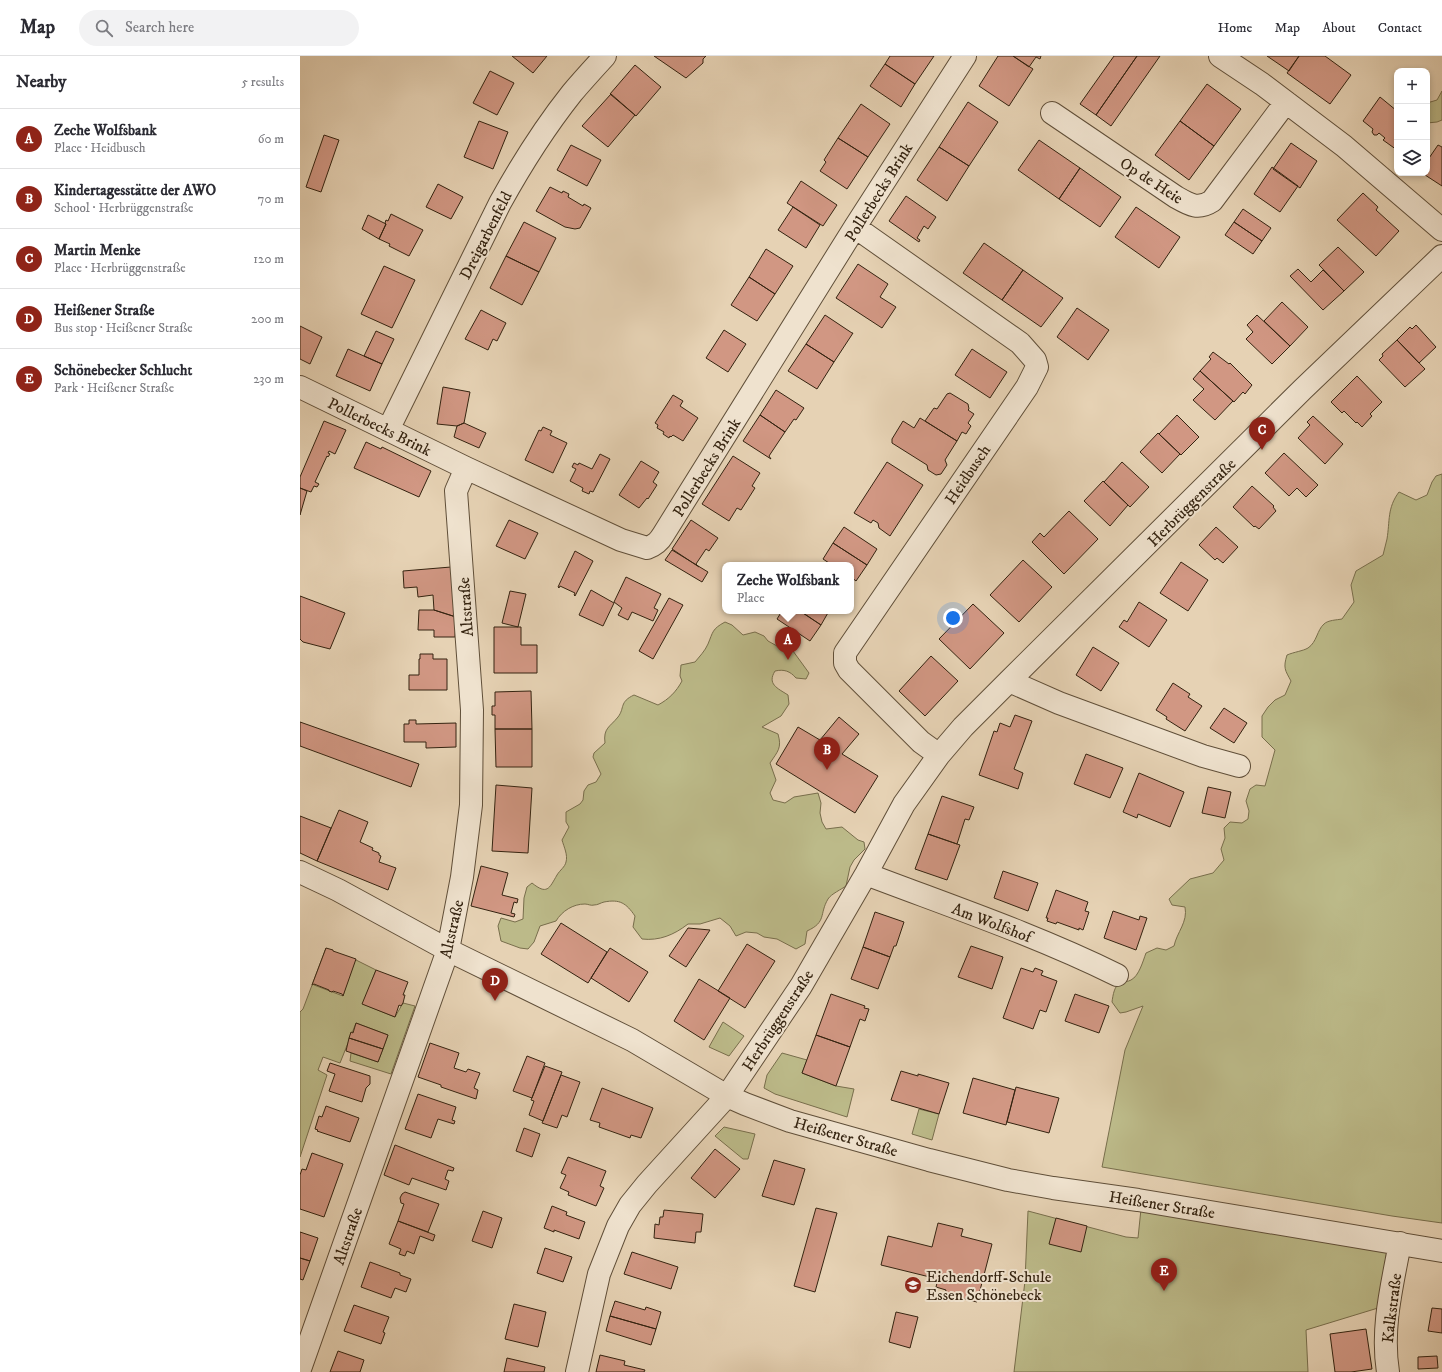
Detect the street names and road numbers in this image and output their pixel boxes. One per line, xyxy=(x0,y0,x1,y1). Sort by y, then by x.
street label: Pollerbecks Brink xyxy=(840,139,917,246)
street label: Op de Heie xyxy=(1116,153,1187,209)
street label: Dreigarbenfeld xyxy=(455,188,517,283)
street label: Pollerbecks Brink xyxy=(324,393,435,461)
street label: Pollerbecks Brink xyxy=(668,414,745,521)
street label: Heidbusch xyxy=(941,440,995,508)
street label: Herbrüggenstraße xyxy=(1143,454,1240,551)
street label: Altstraße xyxy=(454,576,478,637)
street label: Altstraße xyxy=(436,898,469,961)
street label: Am Wolfshof xyxy=(949,899,1037,948)
street label: Herbrüggenstraße xyxy=(738,966,818,1075)
street label: Heißener Straße xyxy=(791,1113,900,1161)
street label: Heißener Straße xyxy=(1107,1187,1217,1223)
street label: Altstraße xyxy=(329,1205,367,1268)
street label: Kalkstraße xyxy=(1378,1272,1406,1344)

